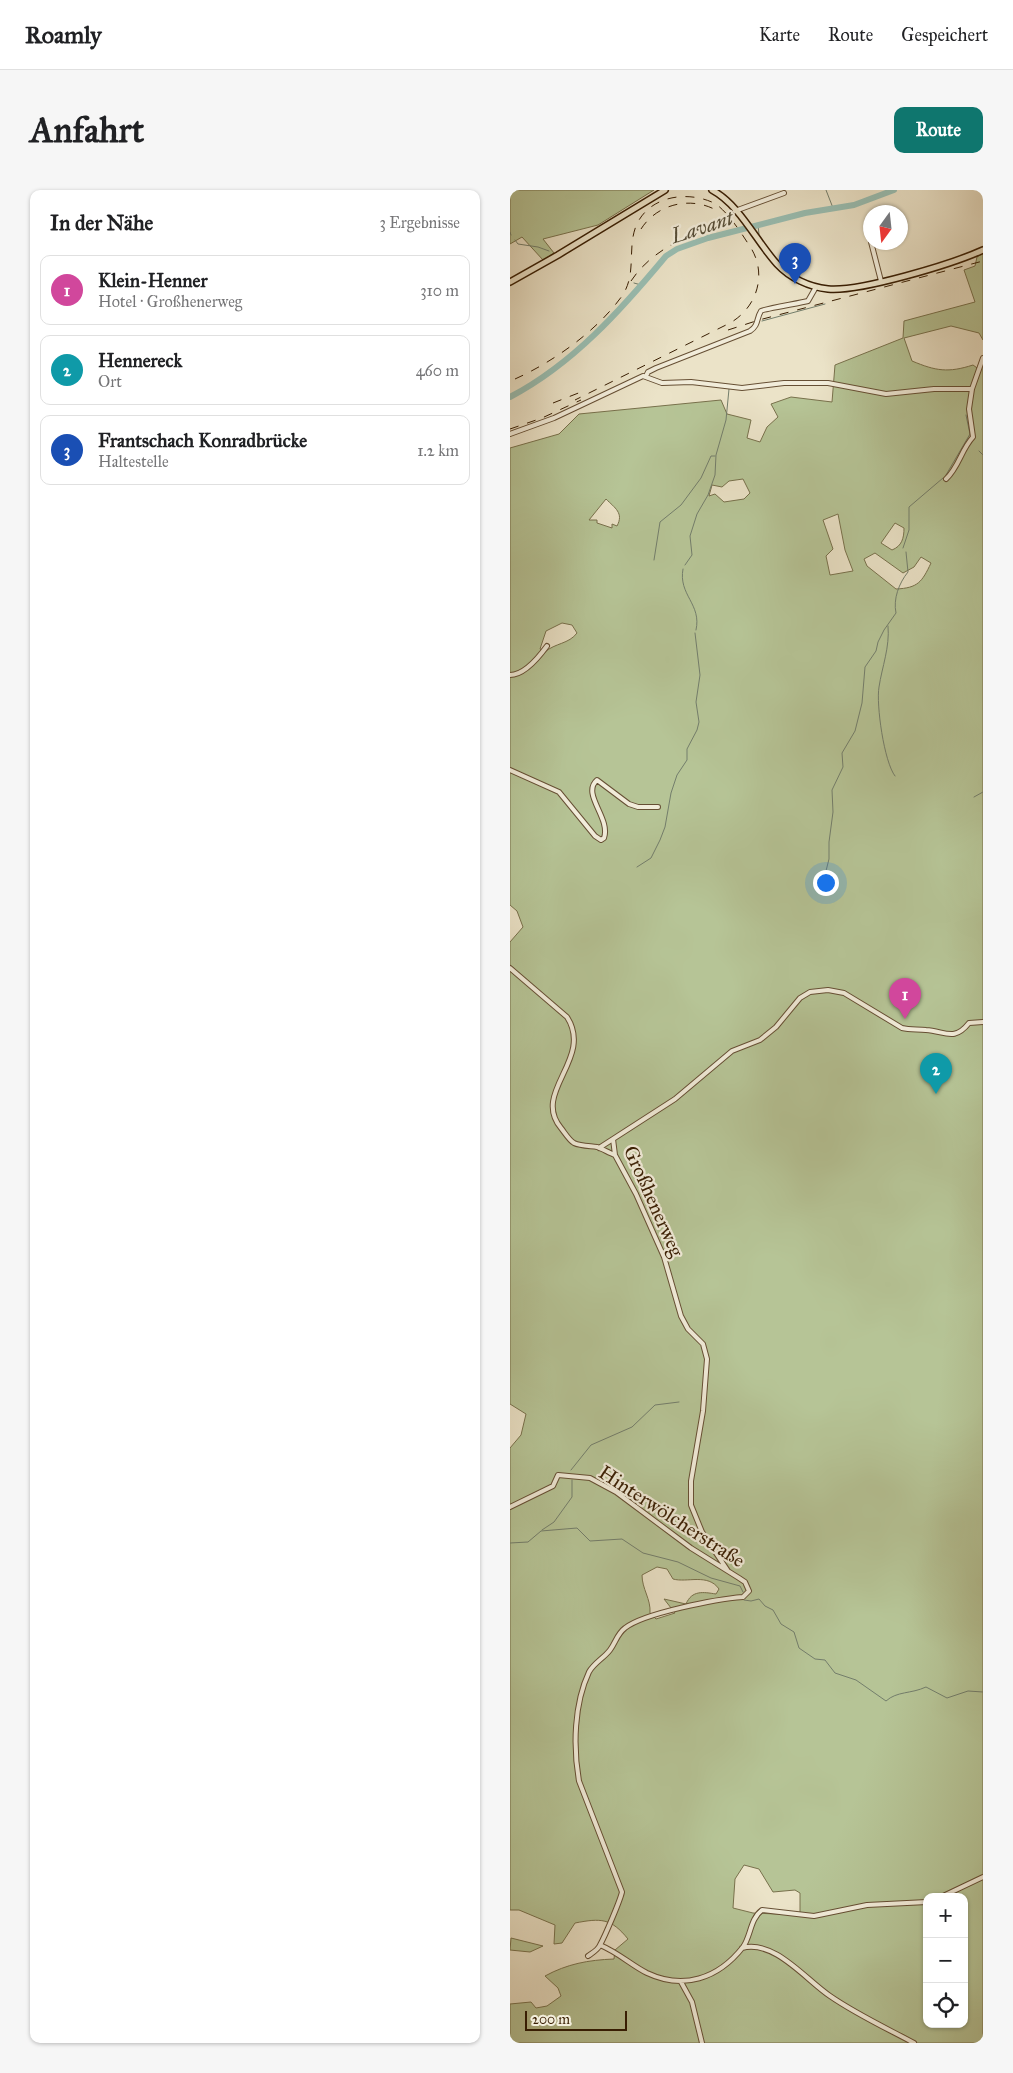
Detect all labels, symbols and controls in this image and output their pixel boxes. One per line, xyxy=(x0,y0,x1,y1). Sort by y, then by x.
text: Roamly xyxy=(25,20,102,50)
text: Karte xyxy=(759,24,800,46)
text: Route xyxy=(828,24,873,46)
text: Gespeichert xyxy=(901,24,988,46)
button: Route xyxy=(894,107,983,153)
text: Anfahrt xyxy=(30,109,144,152)
water label: Lavant xyxy=(667,204,738,250)
north arrow xyxy=(863,205,908,250)
text: In der Nähe xyxy=(50,210,153,236)
text: 3 Ergebnisse xyxy=(379,213,460,232)
pin: 3 xyxy=(779,243,811,284)
text: Klein-Henner xyxy=(98,269,208,292)
text: 1 xyxy=(64,281,70,300)
text: 310 m xyxy=(420,281,459,300)
text: Hotel · Großhenerweg xyxy=(98,292,242,311)
text: Hennereck xyxy=(98,349,182,372)
text: 2 xyxy=(63,361,71,380)
text: 460 m xyxy=(416,361,459,380)
text: Ort xyxy=(98,372,122,391)
text: Frantschach Konradbrücke xyxy=(98,429,307,452)
text: 3 xyxy=(64,441,70,460)
text: 1.2 km xyxy=(417,441,459,460)
text: Haltestelle xyxy=(98,452,169,471)
your location xyxy=(813,870,839,896)
pin: 1 xyxy=(889,978,921,1019)
pin: 2 xyxy=(920,1053,952,1094)
street label: Großhenerweg xyxy=(618,1142,689,1261)
street label: Hinterwölcherstraße xyxy=(594,1460,750,1572)
map controls xyxy=(923,1893,968,2028)
button: + xyxy=(923,1893,968,1938)
button: − xyxy=(923,1938,968,1983)
button: locate xyxy=(923,1983,968,2028)
scale bar xyxy=(525,2008,628,2031)
text: 200 m xyxy=(532,2011,570,2028)

